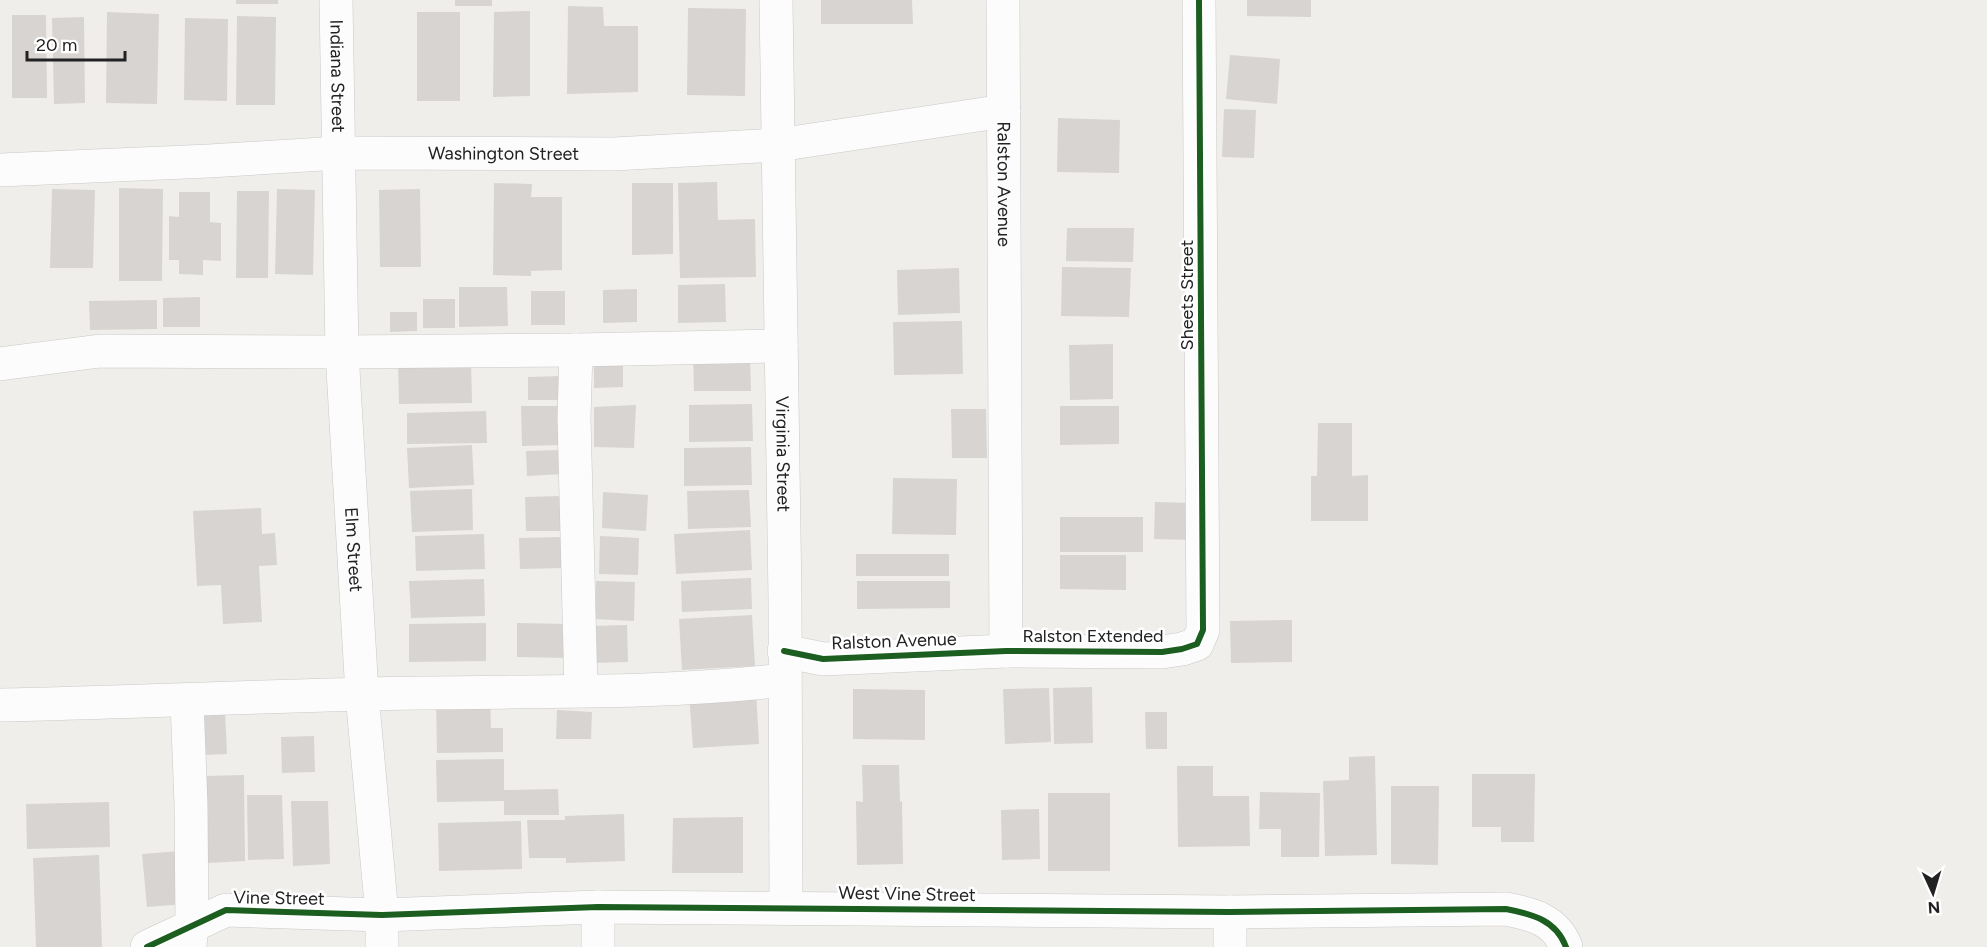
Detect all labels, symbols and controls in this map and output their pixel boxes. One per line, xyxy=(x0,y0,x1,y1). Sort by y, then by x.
street label: Indiana Street xyxy=(325,19,349,133)
scale bar xyxy=(27,24,124,62)
text: 20 m xyxy=(36,34,77,56)
street label: Ralston Avenue xyxy=(993,121,1015,247)
street label: Washington Street xyxy=(428,142,579,165)
street label: Sheets Street xyxy=(1176,239,1198,350)
street label: Virginia Street xyxy=(771,396,795,512)
street label: Elm Street xyxy=(340,507,367,593)
street label: Ralston Extended xyxy=(1022,625,1164,647)
street label: Ralston Avenue xyxy=(831,628,957,654)
north arrow xyxy=(1903,863,1963,923)
street label: West Vine Street xyxy=(838,882,976,906)
street label: Vine Street xyxy=(233,886,325,910)
text: N xyxy=(1927,898,1941,917)

